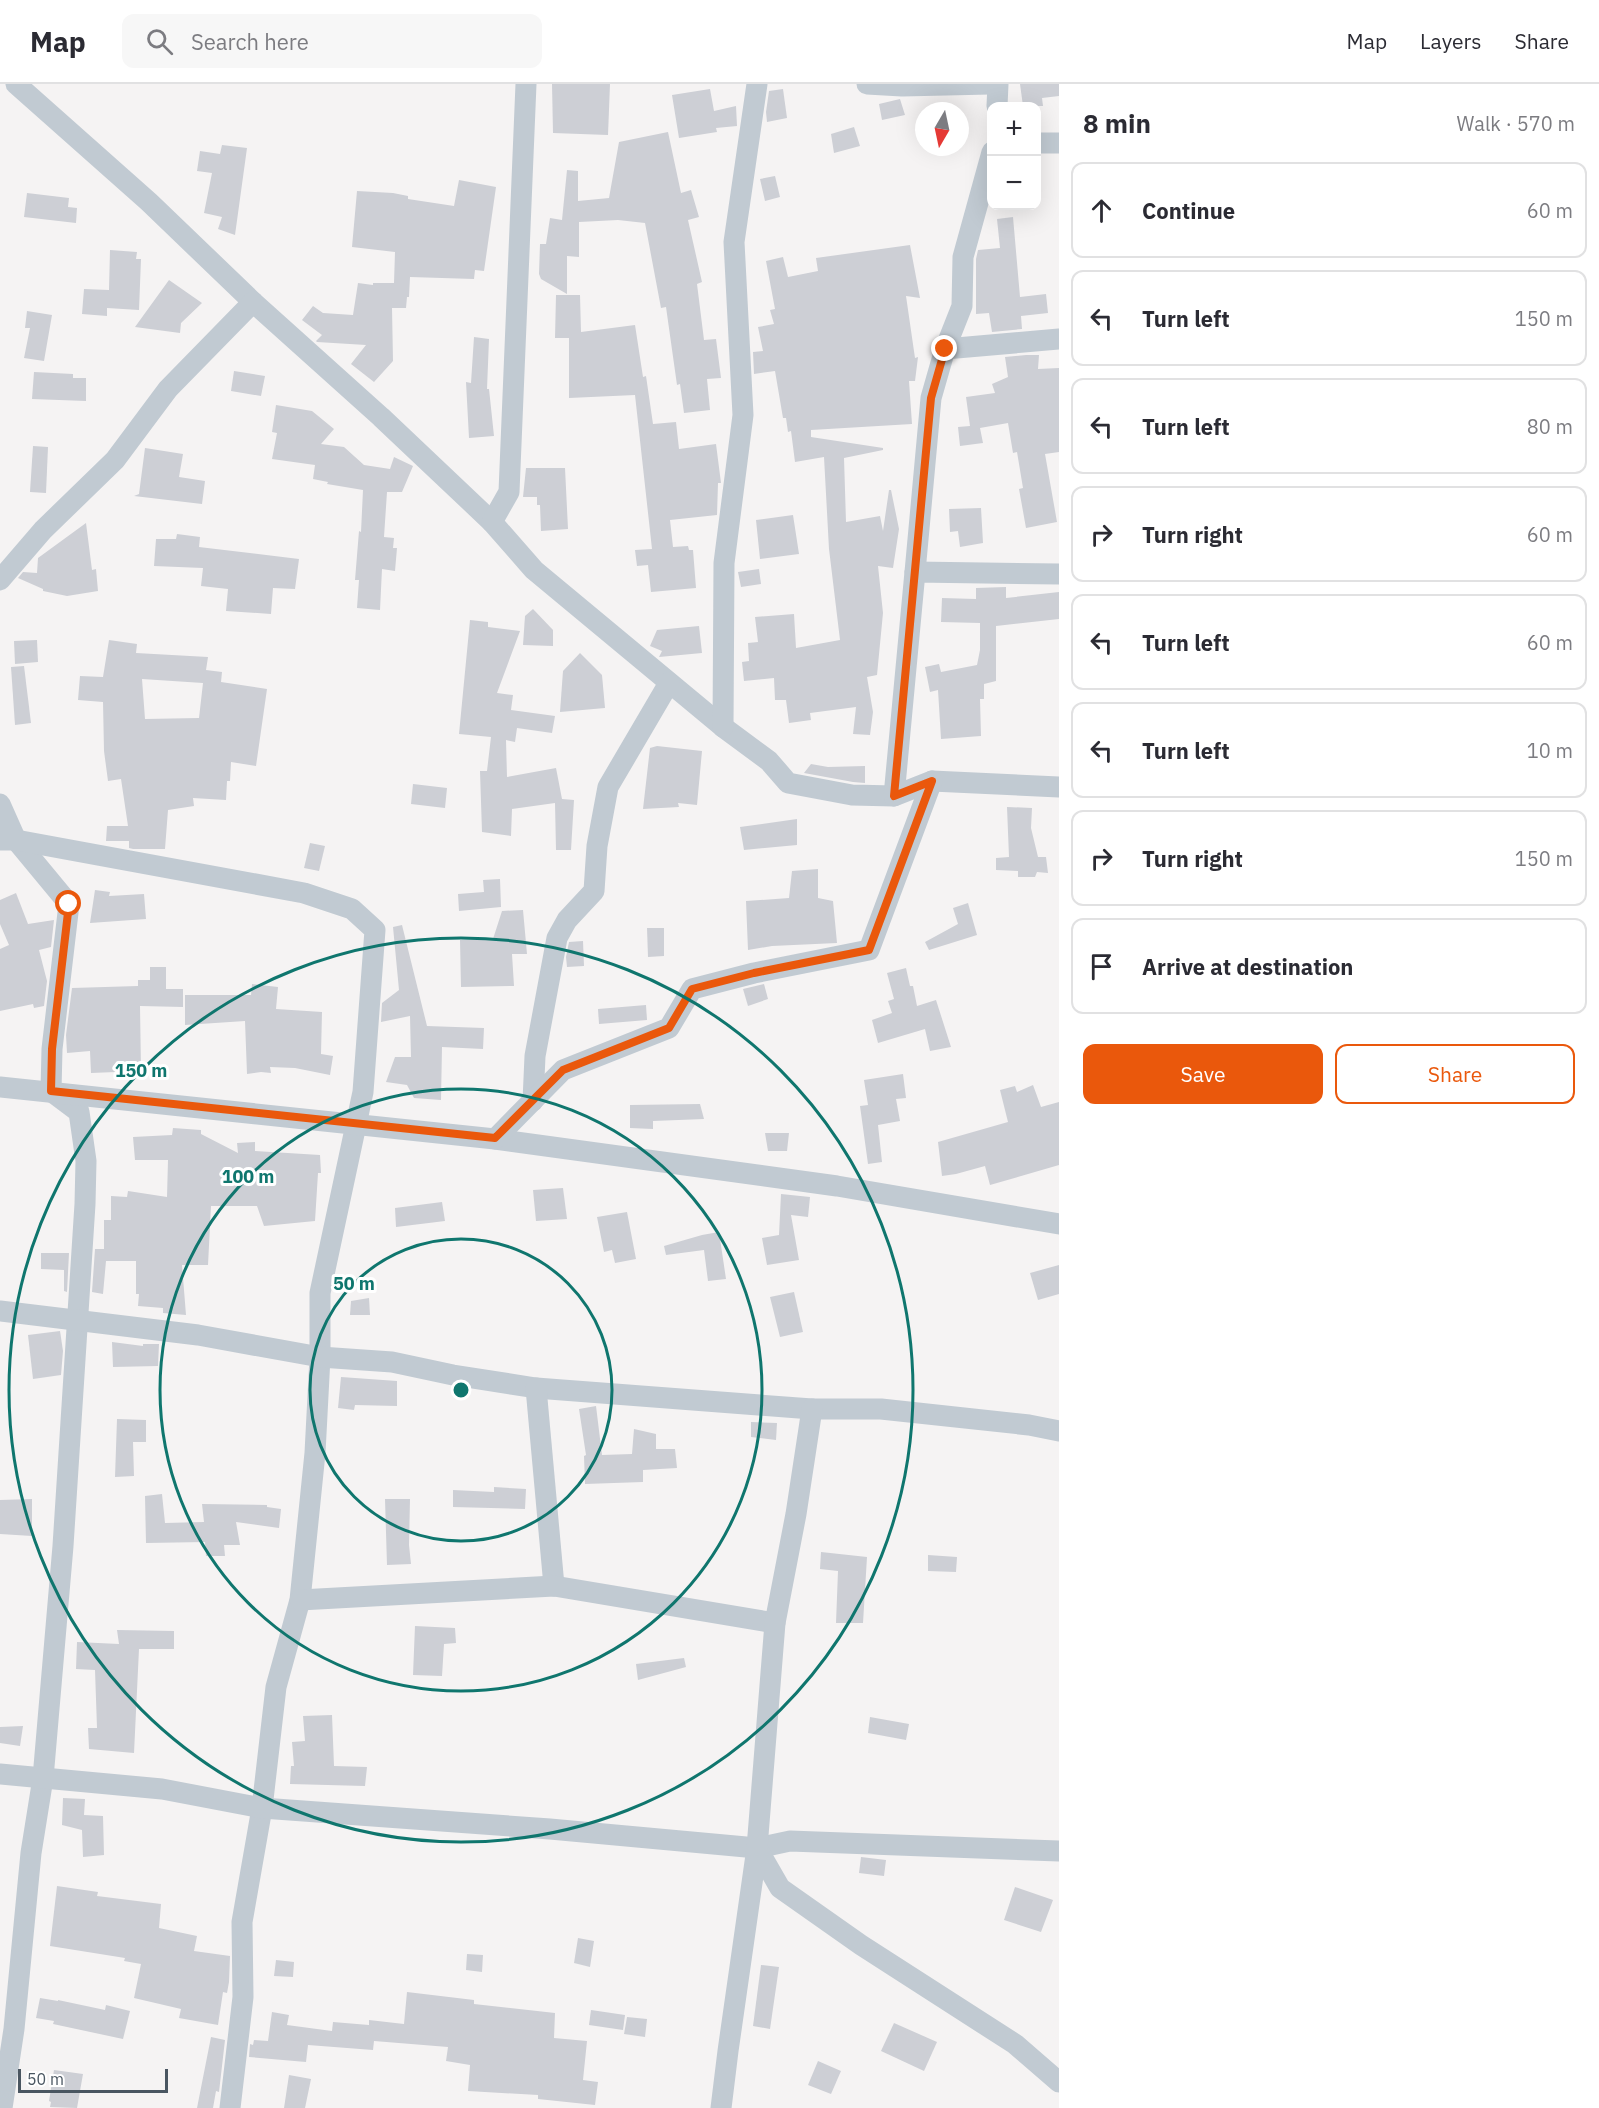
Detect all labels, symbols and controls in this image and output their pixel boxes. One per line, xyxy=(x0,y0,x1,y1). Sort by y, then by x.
search box xyxy=(122,14,542,68)
text: Map xyxy=(30,23,86,60)
icon: search xyxy=(143,25,176,58)
text: Search here xyxy=(191,27,309,56)
text: Map xyxy=(1347,27,1387,55)
text: Layers xyxy=(1420,27,1482,55)
text: Share xyxy=(1515,27,1569,55)
north arrow xyxy=(915,102,969,156)
map controls xyxy=(987,102,1041,210)
button: + xyxy=(987,102,1041,156)
text: 8 min xyxy=(1083,106,1151,140)
text: Walk · 570 m xyxy=(1457,110,1575,137)
button: − xyxy=(987,156,1041,210)
icon: ahead xyxy=(1085,194,1118,227)
text: Continue xyxy=(1142,196,1235,225)
text: 60 m xyxy=(1527,197,1573,224)
icon: left xyxy=(1085,302,1118,335)
text: Turn left xyxy=(1142,304,1230,333)
text: 150 m xyxy=(1515,305,1573,332)
route end xyxy=(931,335,957,361)
icon: left xyxy=(1085,410,1118,443)
text: Turn left xyxy=(1142,412,1230,441)
text: 80 m xyxy=(1527,413,1573,440)
icon: right xyxy=(1085,518,1118,551)
text: Turn right xyxy=(1142,520,1243,549)
text: 60 m xyxy=(1527,521,1573,548)
icon: left xyxy=(1085,626,1118,659)
text: Turn left xyxy=(1142,628,1230,657)
text: 60 m xyxy=(1527,629,1573,656)
icon: left xyxy=(1085,734,1118,767)
text: Turn left xyxy=(1142,736,1230,765)
text: 10 m xyxy=(1527,737,1573,764)
icon: right xyxy=(1085,842,1118,875)
text: Turn right xyxy=(1142,844,1243,873)
text: 150 m xyxy=(1515,845,1573,872)
route start xyxy=(55,890,81,916)
icon: arrive xyxy=(1085,950,1118,983)
text: Arrive at destination xyxy=(1142,952,1353,981)
button: Save xyxy=(1083,1044,1323,1104)
button: Share xyxy=(1335,1044,1575,1104)
text: 150 m xyxy=(115,1059,167,1082)
text: 100 m xyxy=(222,1165,274,1188)
text: 50 m xyxy=(333,1272,375,1295)
centre of rings xyxy=(451,1380,471,1400)
scale bar xyxy=(18,2066,168,2094)
text: 50 m xyxy=(27,2069,64,2089)

